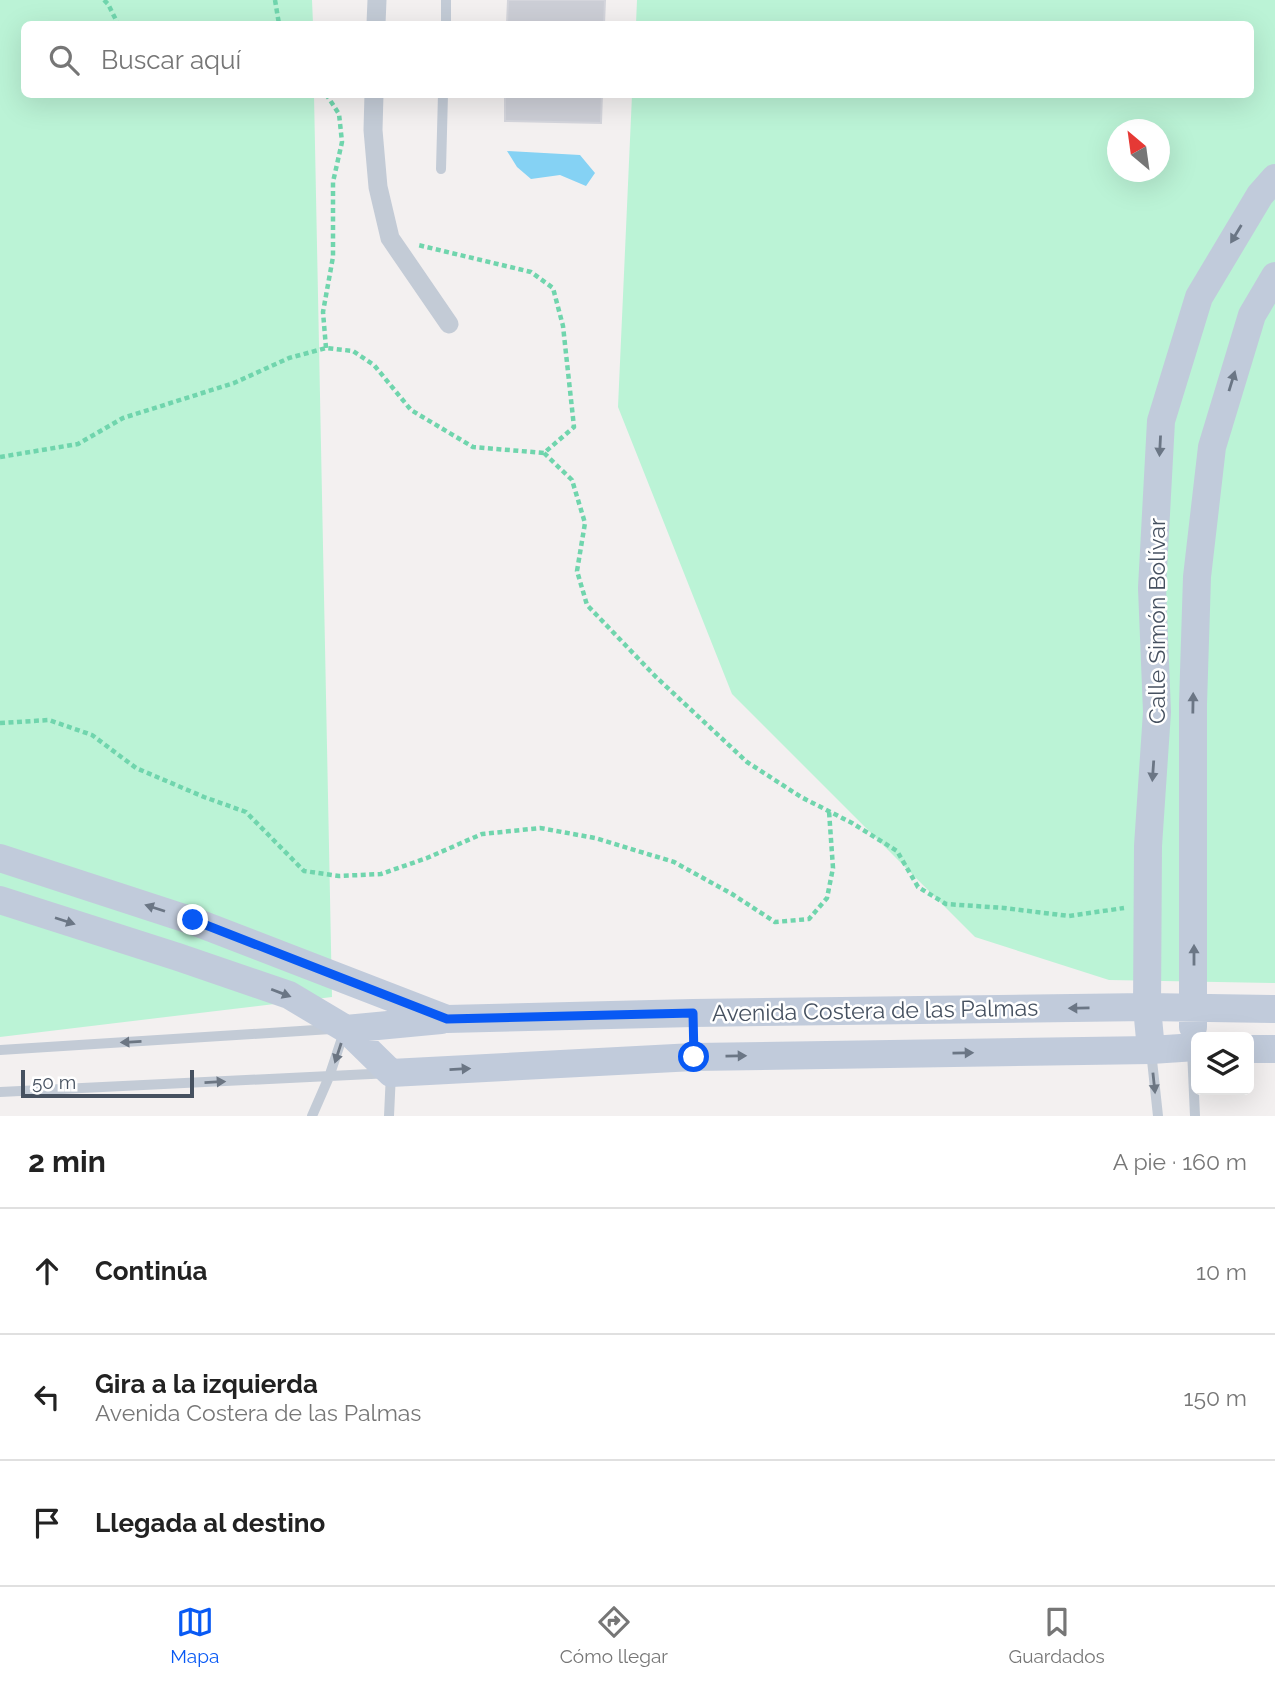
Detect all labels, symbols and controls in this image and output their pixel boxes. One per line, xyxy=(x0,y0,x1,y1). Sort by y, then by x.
search box xyxy=(21,21,1254,98)
icon: search xyxy=(45,41,83,79)
text: Buscar aquí xyxy=(101,45,241,75)
north arrow xyxy=(1107,119,1170,182)
one-way arrow xyxy=(1230,225,1243,244)
one-way arrow xyxy=(1228,370,1238,391)
one-way arrow xyxy=(1154,435,1165,457)
street label: Calle Simón Bolívar xyxy=(1143,518,1170,724)
one-way arrow xyxy=(1188,691,1199,713)
one-way arrow xyxy=(1147,760,1158,782)
one-way arrow xyxy=(144,902,165,913)
route end xyxy=(177,904,208,935)
one-way arrow xyxy=(55,916,76,927)
one-way arrow xyxy=(1188,943,1200,965)
one-way arrow xyxy=(270,988,291,999)
street label: Avenida Costera de las Palmas xyxy=(712,994,1038,1026)
one-way arrow xyxy=(1068,1002,1090,1014)
map controls xyxy=(1191,1032,1254,1095)
button: layers xyxy=(1191,1032,1254,1095)
one-way arrow xyxy=(120,1036,142,1047)
route start xyxy=(678,1041,709,1072)
one-way arrow xyxy=(332,1043,342,1064)
one-way arrow xyxy=(953,1047,975,1059)
one-way arrow xyxy=(725,1050,747,1062)
one-way arrow xyxy=(449,1064,471,1075)
scale bar xyxy=(21,1067,194,1099)
text: 50 m xyxy=(32,1071,76,1093)
one-way arrow xyxy=(1149,1072,1160,1094)
one-way arrow xyxy=(204,1077,226,1088)
text: 2 min xyxy=(28,1144,106,1179)
text: A pie · 160 m xyxy=(1113,1148,1247,1175)
icon: ahead xyxy=(28,1252,66,1290)
text: Continúa xyxy=(95,1256,207,1286)
text: 10 m xyxy=(1196,1258,1247,1285)
text: Gira a la izquierda xyxy=(95,1369,318,1399)
icon: left xyxy=(28,1378,66,1416)
text: 150 m xyxy=(1184,1384,1247,1411)
text: Avenida Costera de las Palmas xyxy=(95,1399,421,1426)
icon: arrive xyxy=(28,1504,66,1542)
text: Llegada al destino xyxy=(95,1508,325,1538)
tab: Mapa xyxy=(170,1603,219,1667)
tab: Cómo llegar xyxy=(560,1603,668,1667)
tab: Guardados xyxy=(1009,1603,1105,1667)

